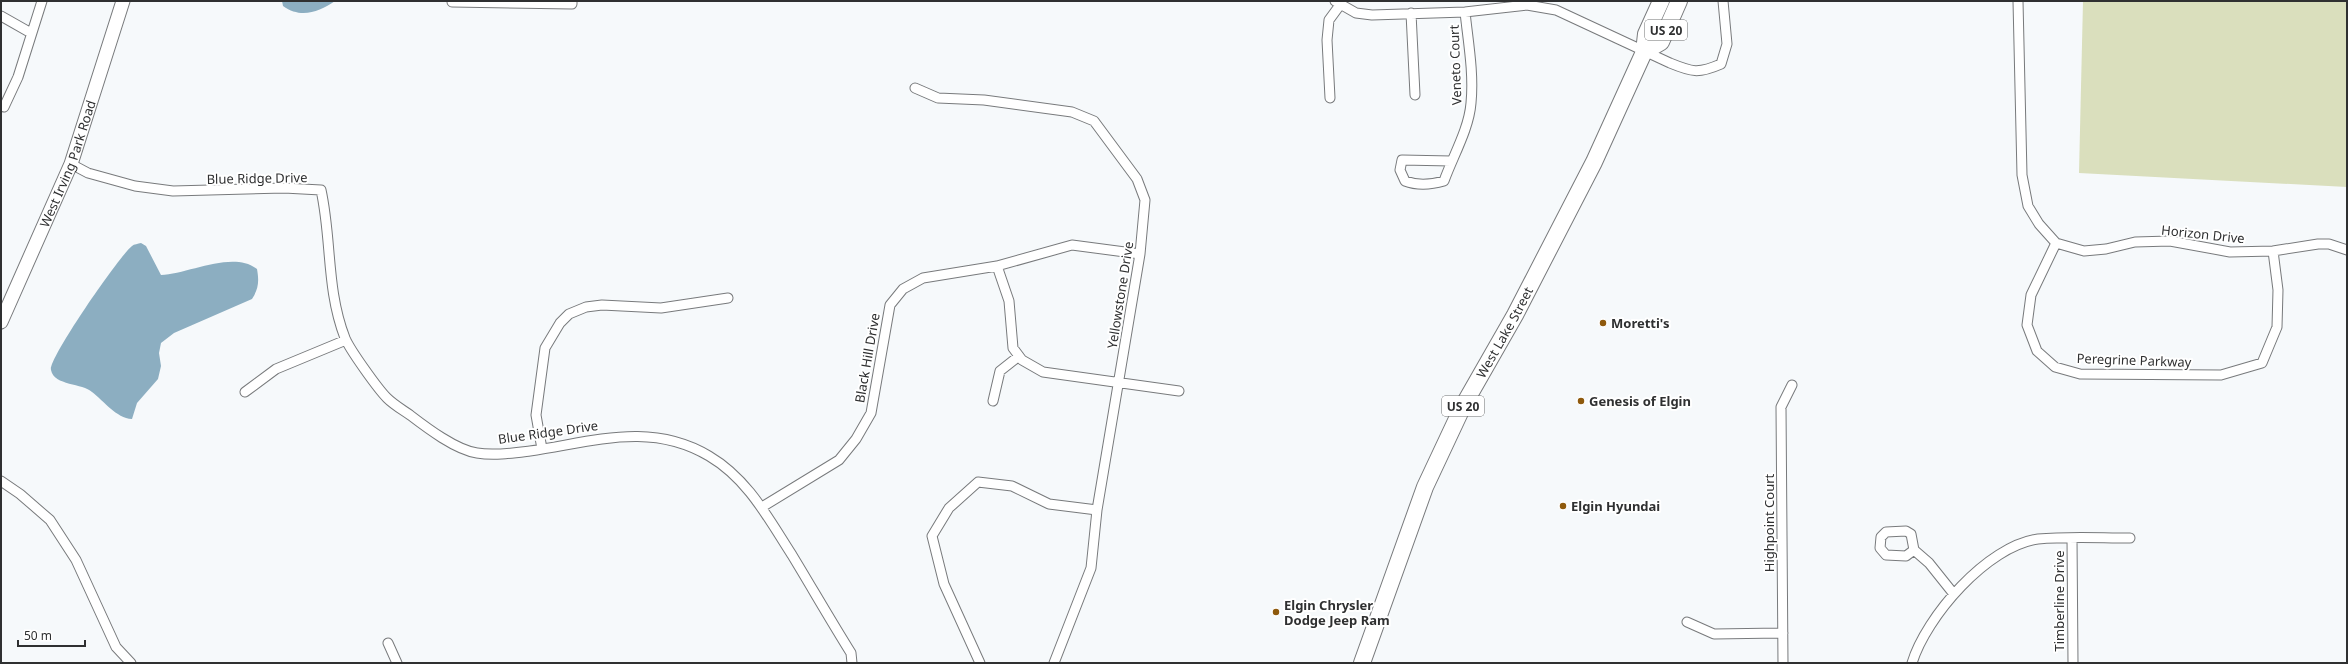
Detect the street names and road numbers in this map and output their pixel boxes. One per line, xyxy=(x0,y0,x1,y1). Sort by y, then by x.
road number: US 20 xyxy=(1645,20,1687,40)
street label: Veneto Court xyxy=(1445,24,1465,105)
street label: West Irving Park Road xyxy=(35,98,100,230)
street label: Blue Ridge Drive xyxy=(206,168,308,188)
street label: Horizon Drive xyxy=(2160,221,2246,247)
street label: Yellowstone Drive xyxy=(1103,240,1137,350)
street label: West Lake Street xyxy=(1472,283,1537,381)
street label: Black Hill Drive xyxy=(850,312,884,404)
street label: Peregrine Parkway xyxy=(2076,349,2192,371)
road number: US 20 xyxy=(1442,396,1484,416)
street label: Blue Ridge Drive xyxy=(497,416,599,448)
street label: Highpoint Court xyxy=(1760,473,1778,572)
street label: Timberline Drive xyxy=(2050,550,2068,652)

